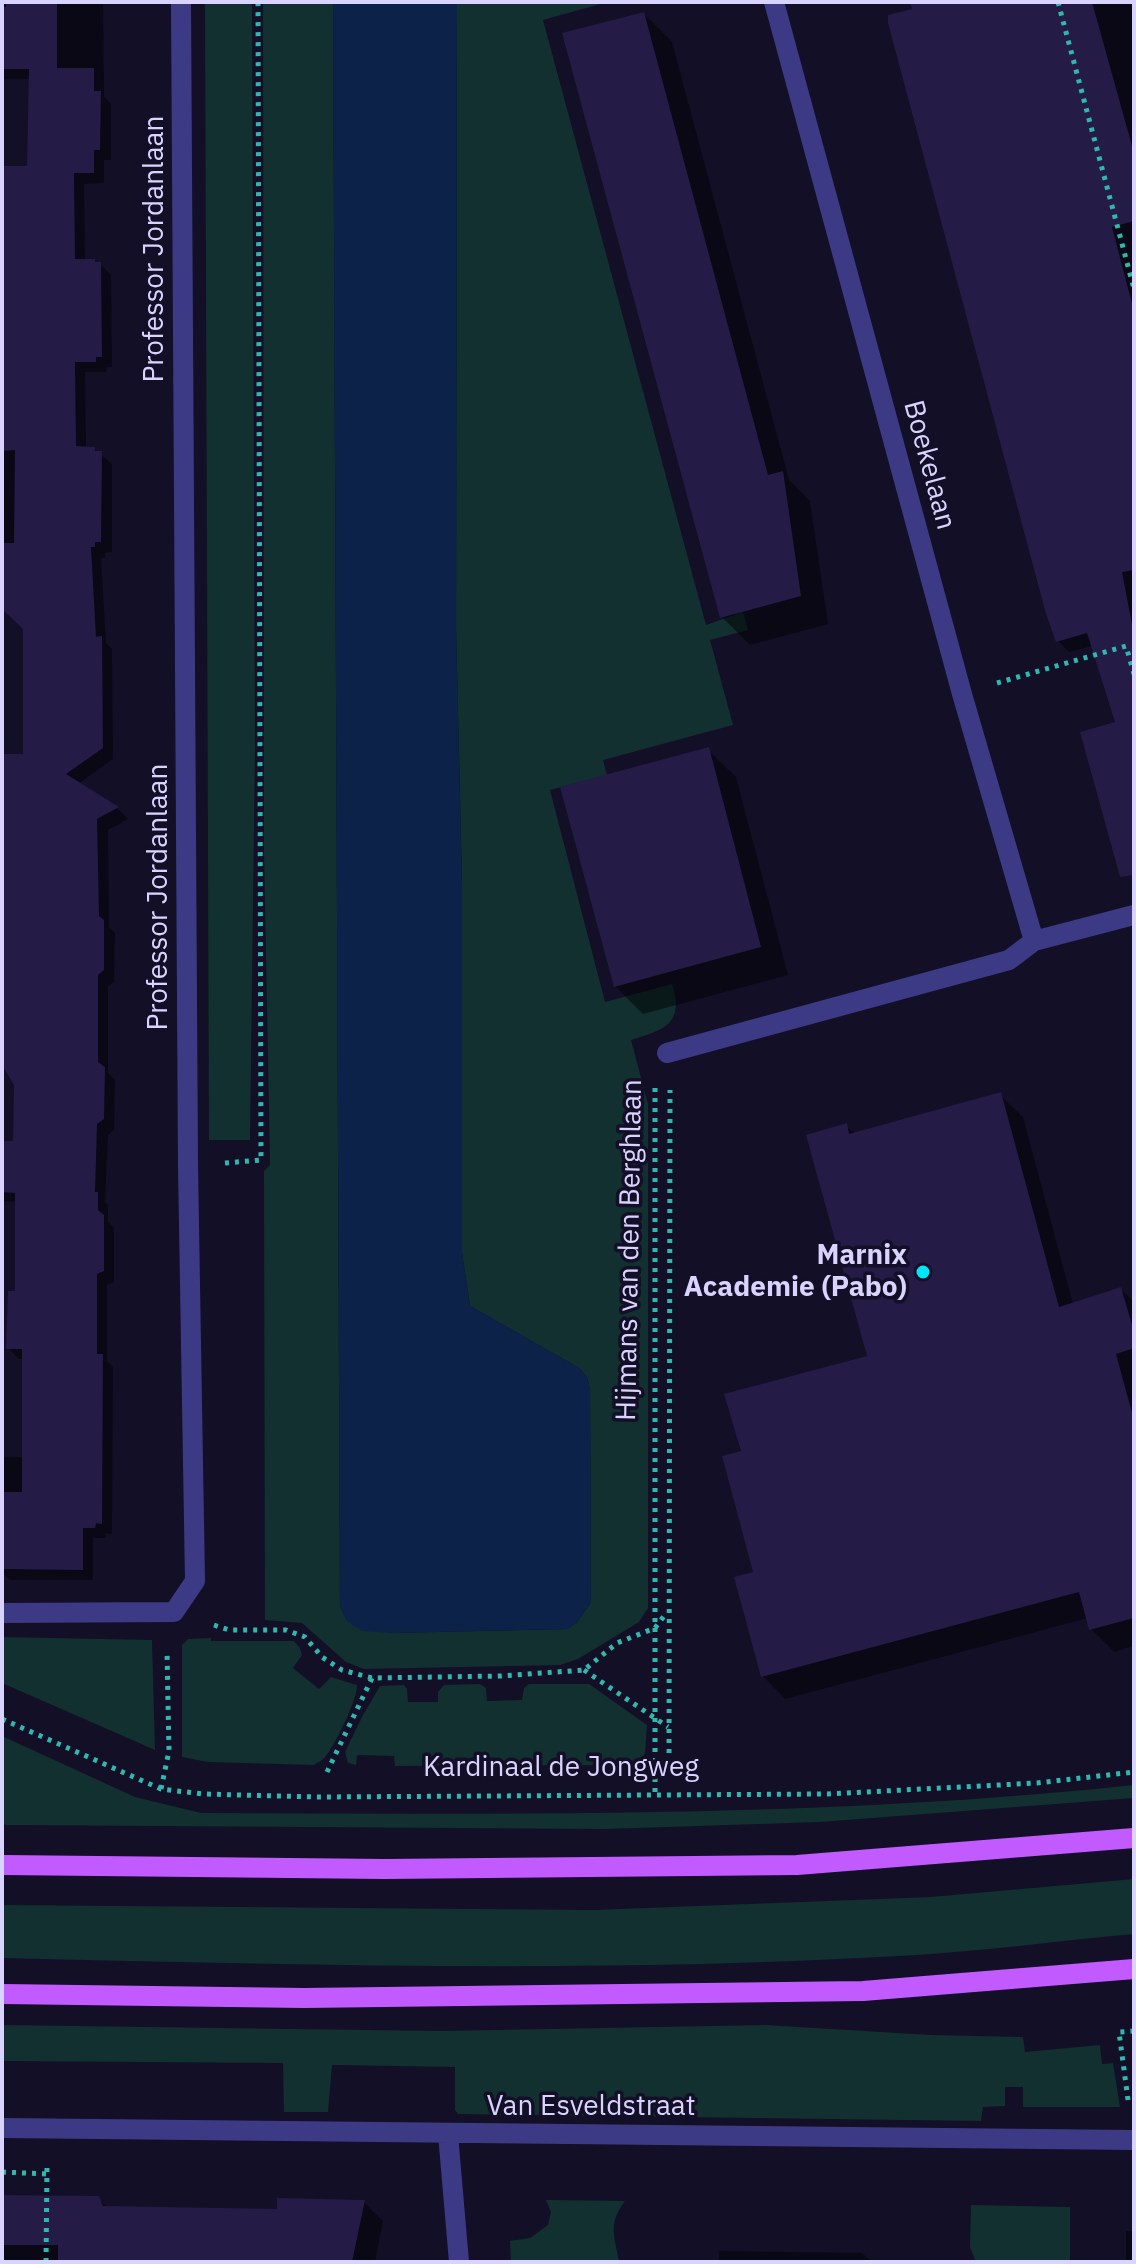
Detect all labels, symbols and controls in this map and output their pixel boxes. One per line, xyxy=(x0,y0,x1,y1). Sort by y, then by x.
street label: Professor Jordanlaan xyxy=(138,116,172,382)
street label: Boekelaan xyxy=(896,397,962,533)
street label: Professor Jordanlaan xyxy=(142,764,176,1030)
street label: Hijmans van den Berghlaan xyxy=(610,1079,650,1421)
place label: Marnix Academie (Pabo) xyxy=(684,1239,907,1305)
marker: Marnix Academie (Pabo) xyxy=(914,1263,932,1281)
street label: Kardinaal de Jongweg xyxy=(423,1751,699,1785)
street label: Van Esveldstraat xyxy=(486,2090,696,2124)

